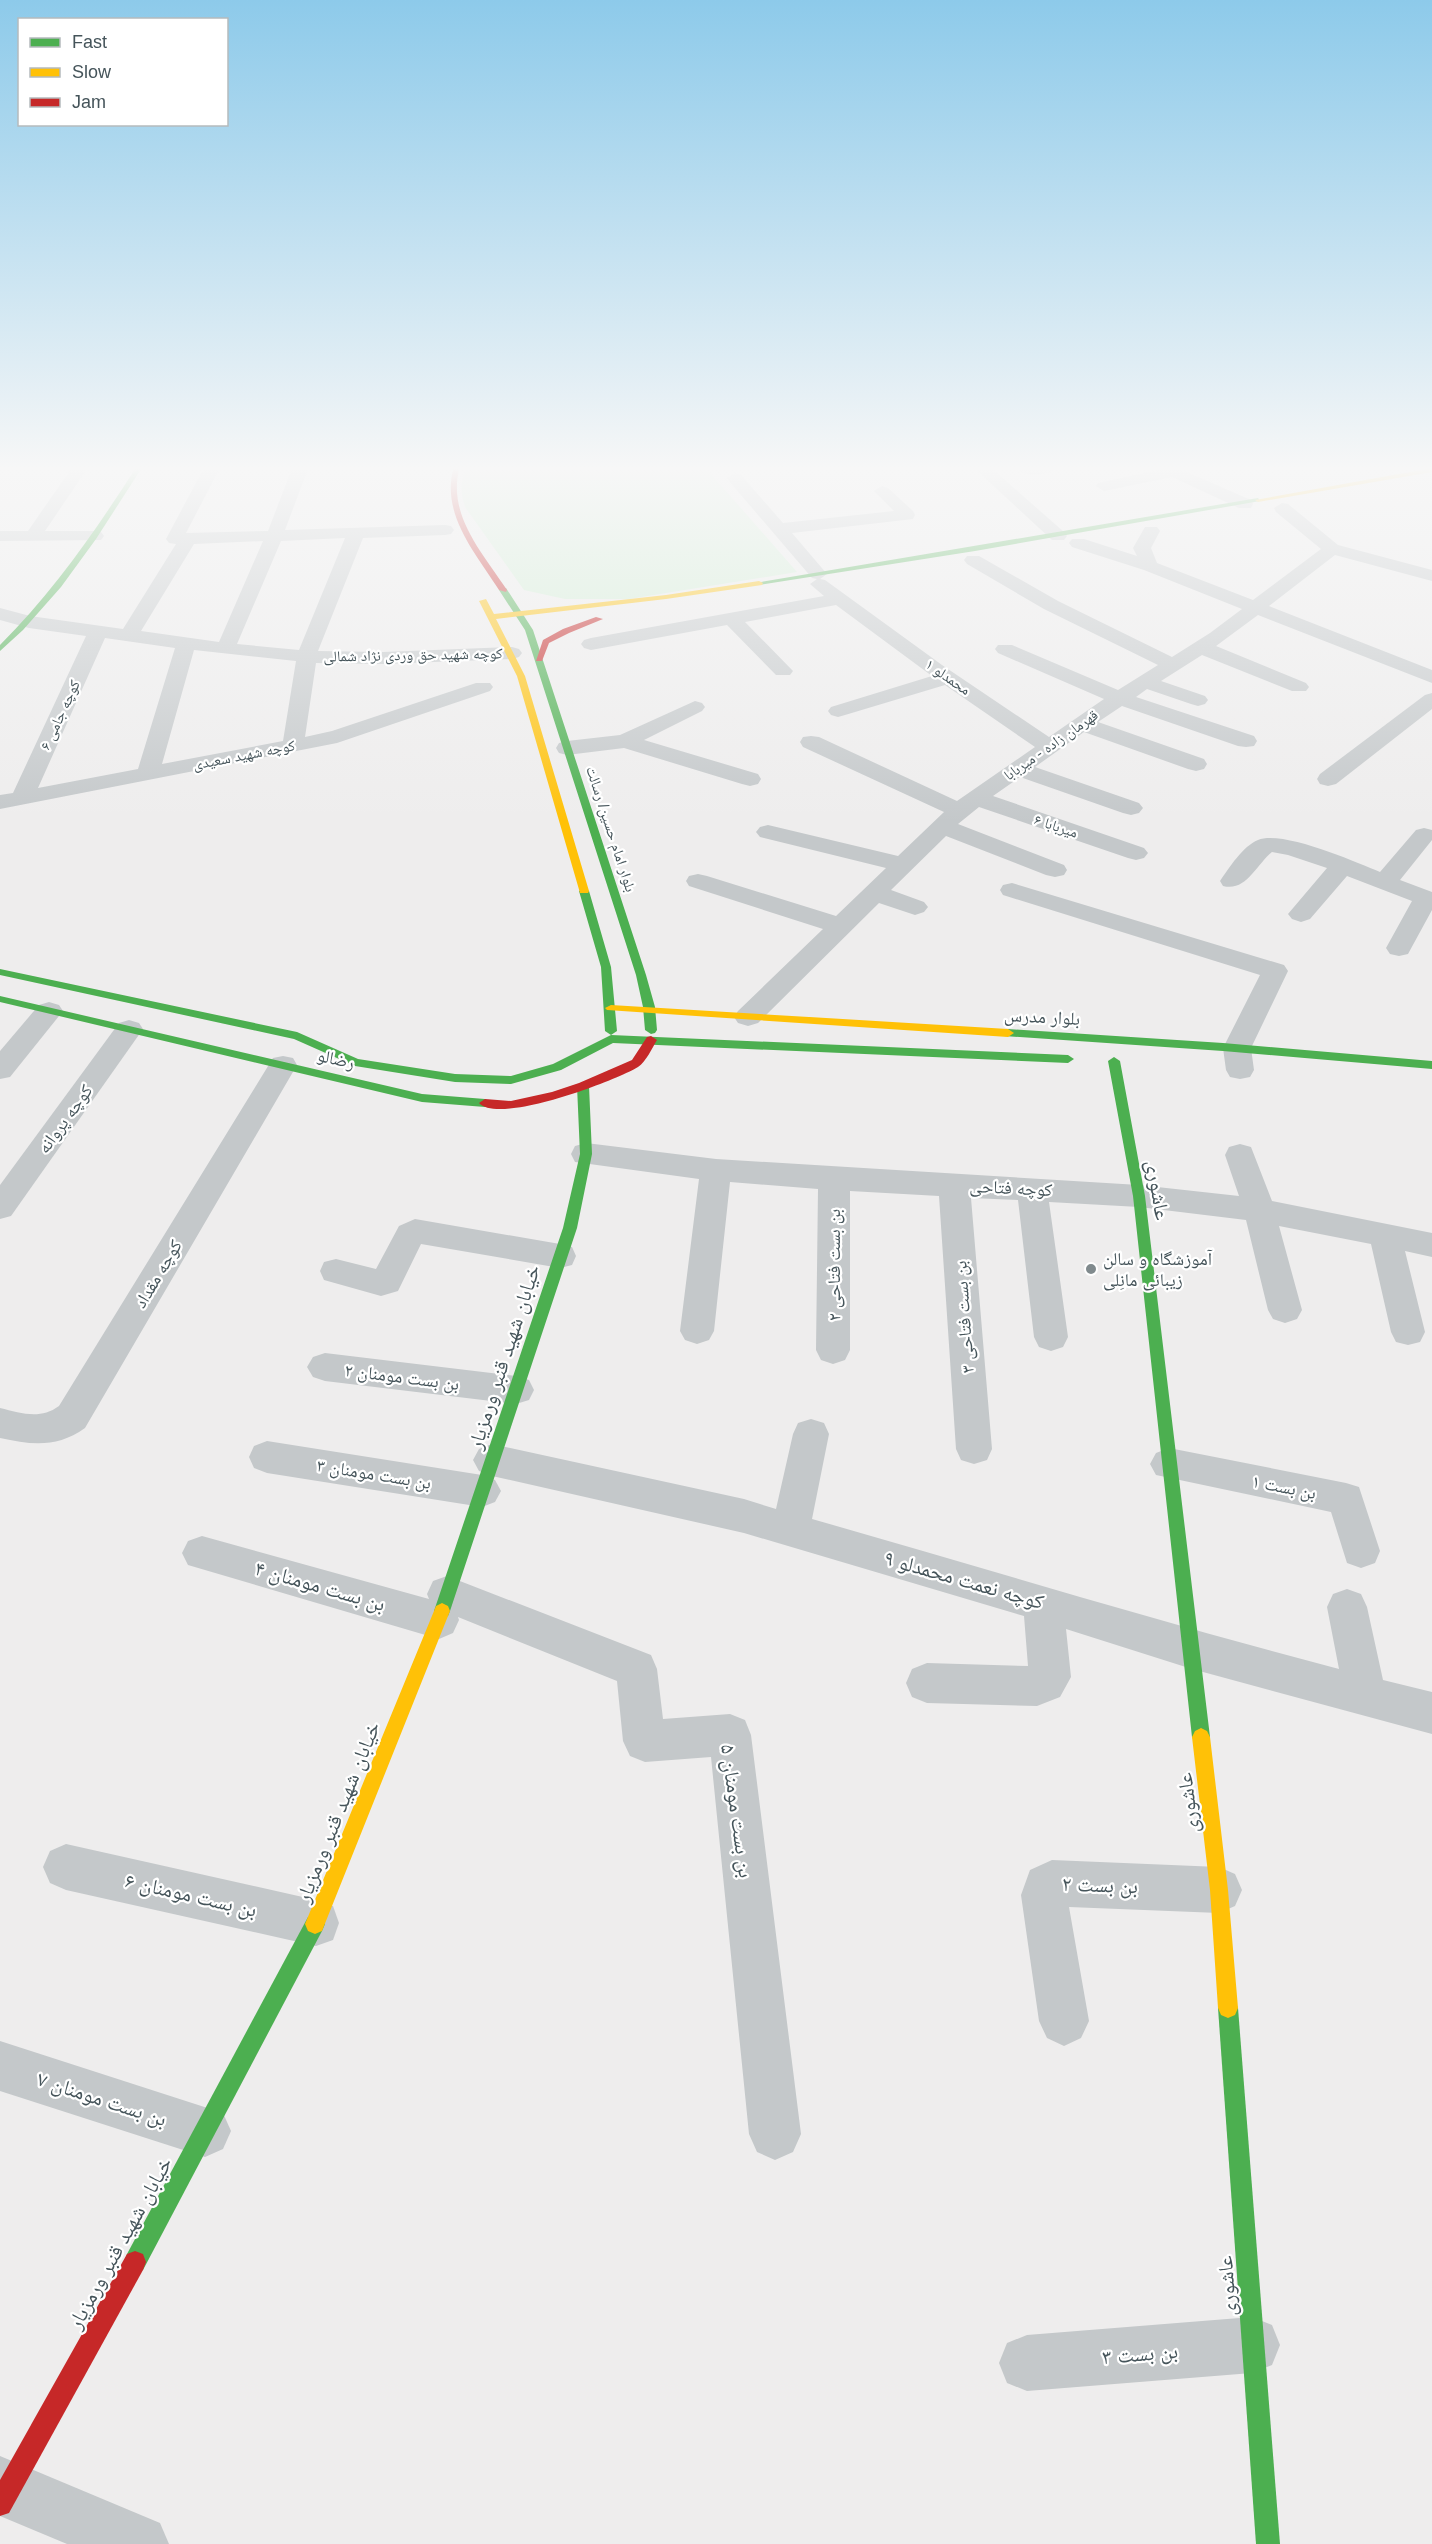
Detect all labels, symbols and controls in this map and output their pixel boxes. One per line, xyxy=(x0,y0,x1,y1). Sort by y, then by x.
legend xyxy=(18,18,228,126)
text: Fast xyxy=(72,32,107,52)
text: Slow xyxy=(72,62,112,82)
text: Jam xyxy=(72,92,106,112)
street label: کوچه شهید حق وردی نژاد شمالی xyxy=(323,644,503,667)
street label: محمدلو ۱ xyxy=(922,655,974,699)
street label: کوچه جامی ۶ xyxy=(36,677,85,753)
street label: قهرمان زاده - میربابا xyxy=(1000,706,1102,785)
street label: کوچه شهید سعیدی xyxy=(191,736,297,775)
street label: بلوار امام حسین/ رسالت xyxy=(581,764,640,894)
street label: میربابا ۶ xyxy=(1032,810,1080,842)
street label: بلوار مدرس xyxy=(1003,1005,1080,1030)
street label: رضالو xyxy=(315,1045,357,1073)
street label: کوچه پروانه xyxy=(33,1080,98,1158)
street label: عاشوری xyxy=(1141,1158,1175,1222)
street label: کوچه فتاحی xyxy=(969,1176,1053,1201)
street label: بن بست فتاحی ۲ xyxy=(824,1209,845,1321)
street label: کوچه مقداد xyxy=(130,1236,187,1312)
place label: آموزشگاه و سالن زیبائی مانِلی xyxy=(1103,1249,1212,1291)
street label: بن بست فتاحی ۳ xyxy=(950,1260,979,1374)
street label: خیابان شهید قنبر ورمزیار xyxy=(463,1262,545,1453)
marker: آموزشگاه و سالن زیبائی مانِلی xyxy=(1084,1262,1098,1276)
street label: ۲ بن بست مومنان xyxy=(343,1360,461,1395)
street label: ۳ بن بست مومنان xyxy=(315,1455,433,1494)
street label: ۱ بن بست xyxy=(1250,1471,1318,1504)
street label: کوچه نعمت محمدلو ۹ xyxy=(881,1546,1047,1614)
street label: ۴ بن بست مومنان xyxy=(252,1556,388,1617)
street label: خیابان شهید قنبر ورمزیار xyxy=(290,1718,385,1907)
street label: ۵ بن بست مومنان xyxy=(715,1743,758,1879)
street label: عاشوری xyxy=(1172,1771,1204,1835)
street label: ۶ بن بست مومنان xyxy=(123,1868,259,1923)
street label: ۲ بن بست xyxy=(1062,1872,1138,1899)
street label: ۷ بن بست مومنان xyxy=(34,2067,170,2132)
street label: خیابان شهید قنبر ورمزیار xyxy=(62,2153,177,2334)
street label: عاشوری xyxy=(1213,2255,1241,2317)
street label: ۳ بن بست xyxy=(1101,2339,1179,2370)

